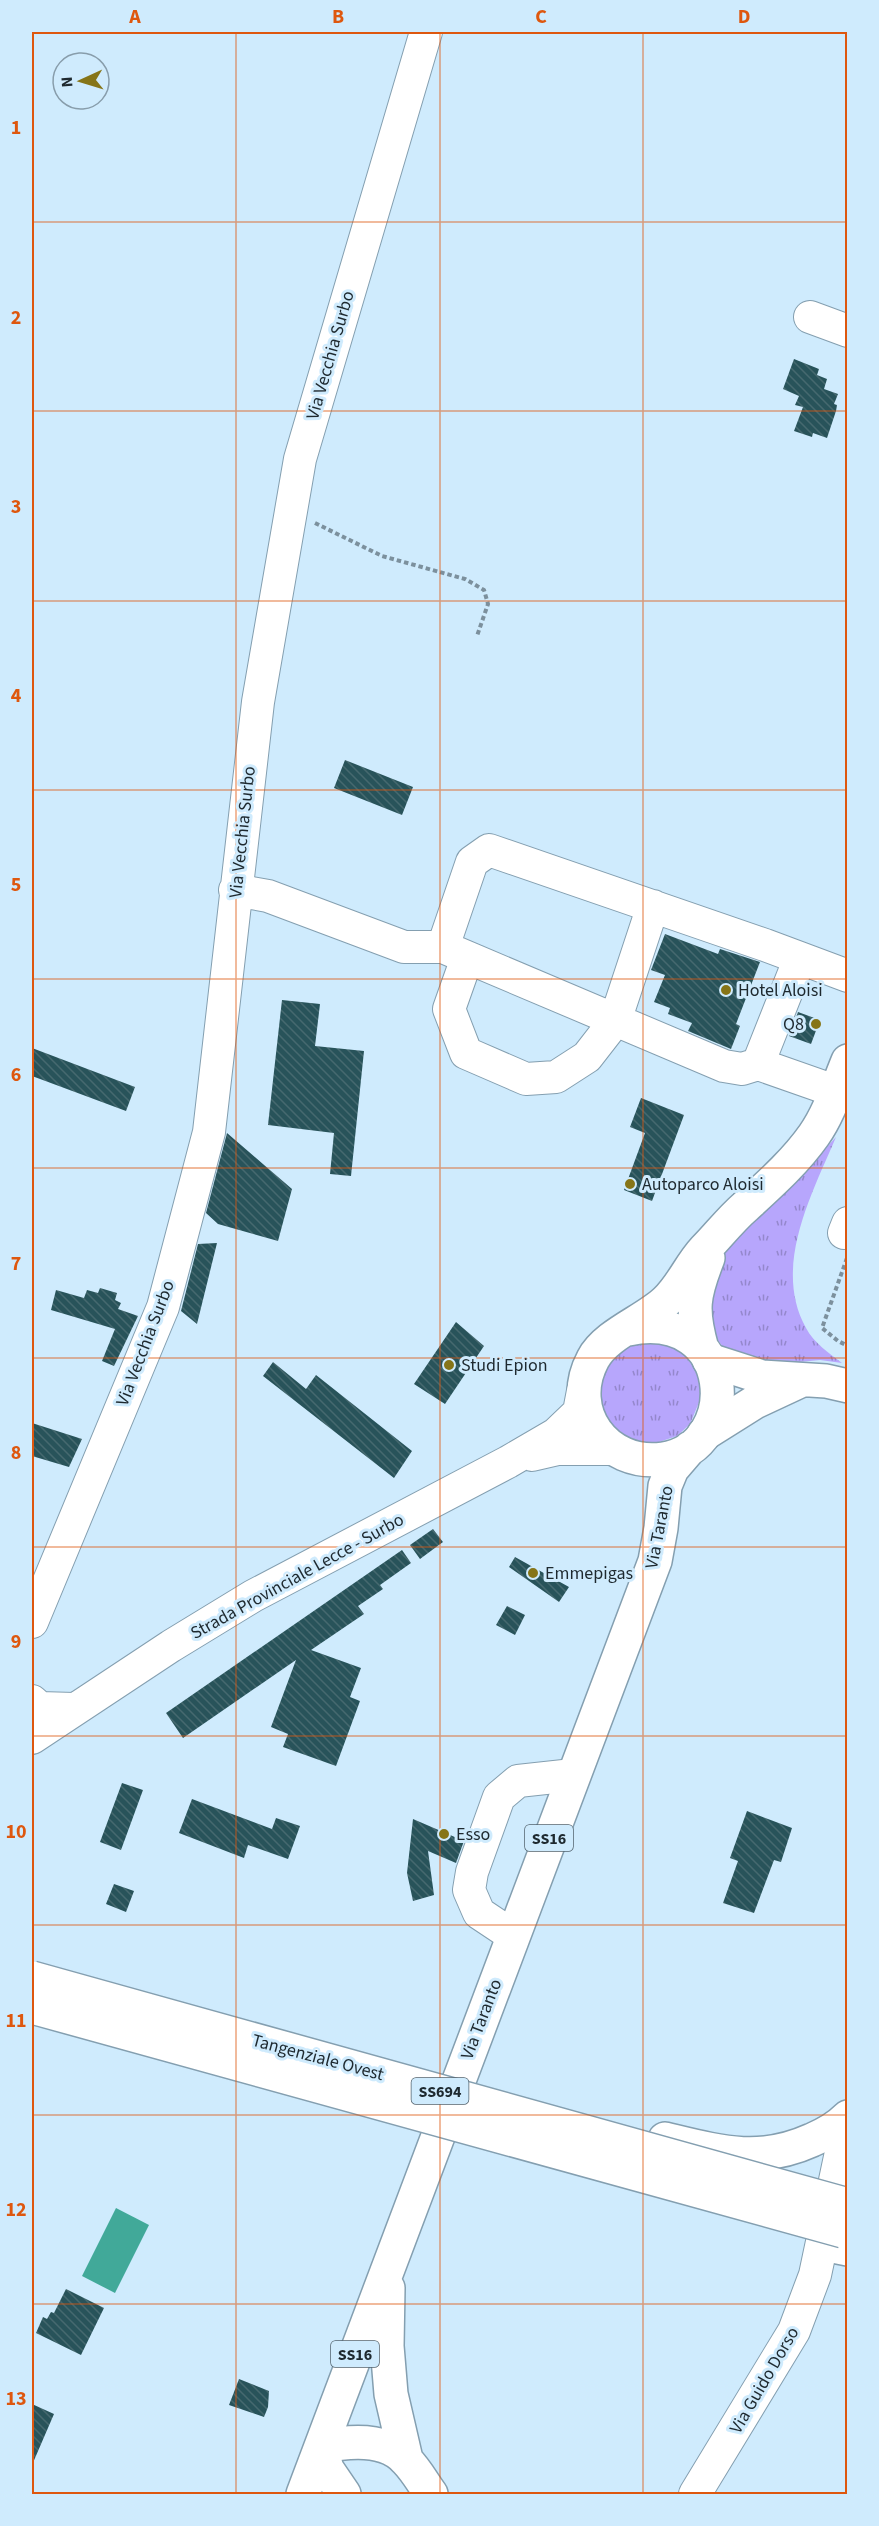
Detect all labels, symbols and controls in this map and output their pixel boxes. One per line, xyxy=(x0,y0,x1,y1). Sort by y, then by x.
text: A xyxy=(128,3,141,31)
text: B xyxy=(332,3,344,31)
text: C xyxy=(535,3,547,31)
text: D xyxy=(738,3,750,31)
north arrow xyxy=(51,51,111,111)
text: N xyxy=(56,76,78,88)
text: 1 xyxy=(11,114,21,142)
street label: Via Vecchia Surbo xyxy=(300,288,361,422)
text: 2 xyxy=(11,304,21,332)
text: 3 xyxy=(11,493,21,521)
text: 4 xyxy=(11,682,22,710)
street label: Via Vecchia Surbo xyxy=(223,765,262,899)
text: 5 xyxy=(11,871,21,899)
place label: Hotel Aloisi xyxy=(738,978,823,1003)
marker: Hotel Aloisi xyxy=(719,983,733,997)
place label: Q8 xyxy=(783,1012,804,1037)
marker: Q8 xyxy=(809,1017,823,1031)
text: 6 xyxy=(11,1061,21,1089)
place label: Autoparco Aloisi xyxy=(642,1172,764,1197)
marker: Autoparco Aloisi xyxy=(623,1177,637,1191)
text: 7 xyxy=(11,1250,21,1278)
street label: Via Vecchia Surbo xyxy=(110,1277,181,1410)
place label: Studi Epion xyxy=(461,1353,548,1378)
marker: Studi Epion xyxy=(442,1358,456,1372)
text: 8 xyxy=(11,1439,21,1467)
street label: Via Taranto xyxy=(639,1483,680,1571)
street label: Strada Provinciale Lecce - Surbo xyxy=(186,1507,408,1646)
place label: Emmepigas xyxy=(545,1561,633,1586)
marker: Emmepigas xyxy=(526,1566,540,1580)
text: 9 xyxy=(11,1628,21,1656)
text: 10 xyxy=(5,1818,27,1846)
place label: Esso xyxy=(456,1822,490,1847)
road number: SS16 xyxy=(525,1825,573,1851)
marker: Esso xyxy=(437,1827,451,1841)
street label: Via Taranto xyxy=(455,1975,508,2063)
text: 11 xyxy=(5,2007,27,2035)
street label: Tangenziale Ovest xyxy=(249,2028,387,2087)
road number: SS694 xyxy=(412,2078,468,2104)
text: 12 xyxy=(5,2196,27,2224)
street label: Via Guido Dorso xyxy=(724,2322,805,2438)
road number: SS16 xyxy=(331,2341,379,2367)
text: 13 xyxy=(5,2385,27,2413)

